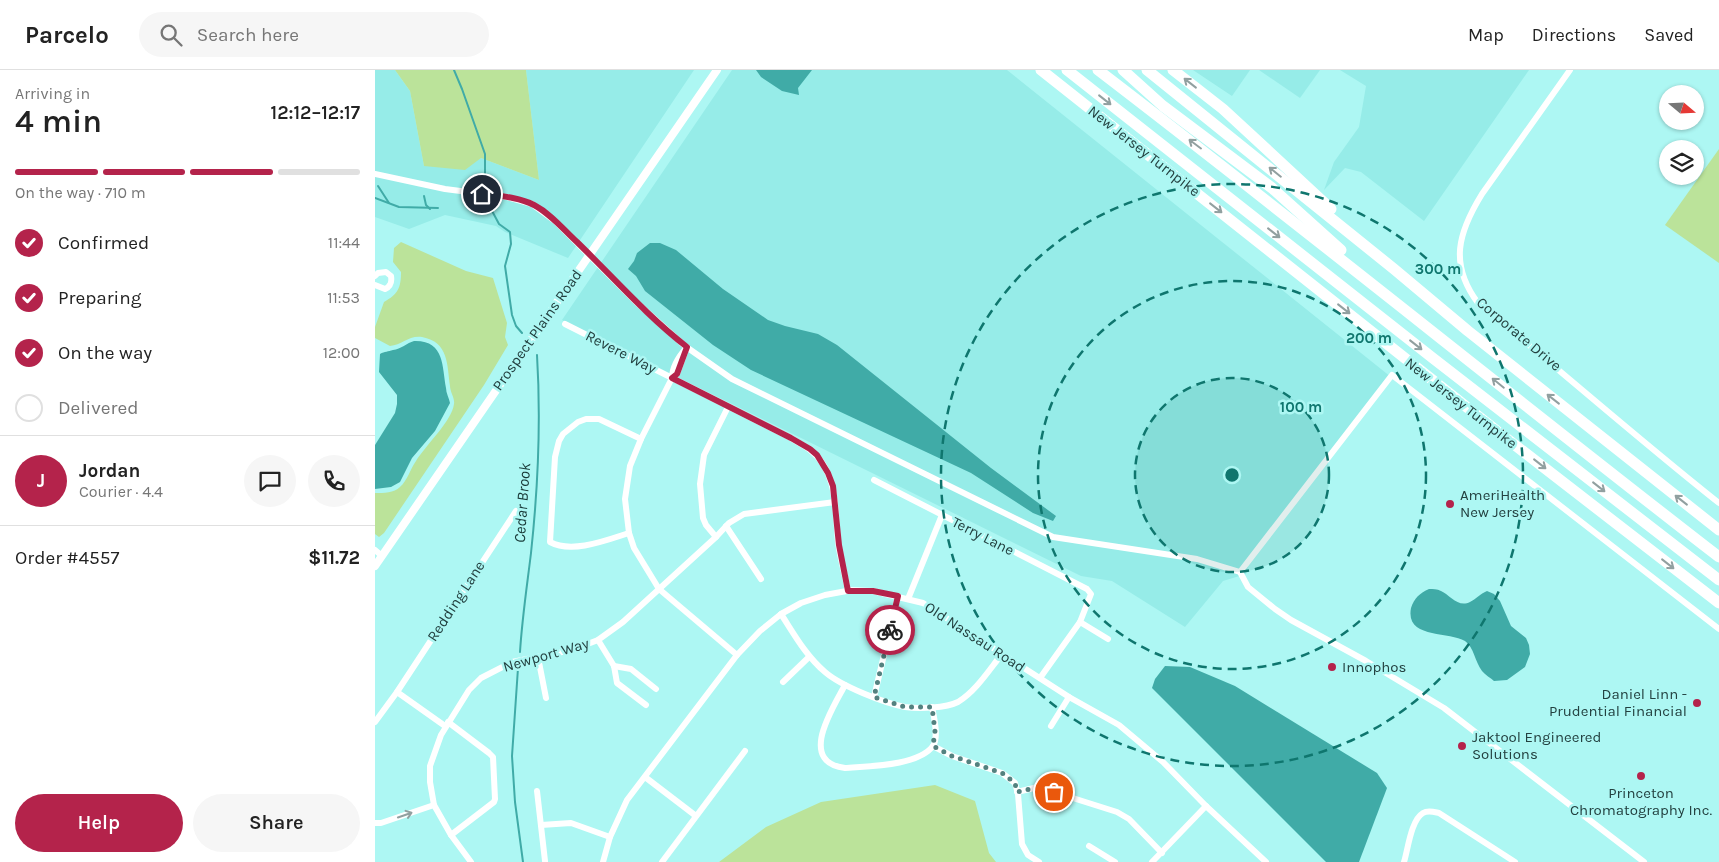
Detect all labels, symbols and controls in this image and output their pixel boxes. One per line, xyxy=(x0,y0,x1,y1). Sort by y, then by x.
search box xyxy=(139,12,489,57)
text: Parcelo xyxy=(25,21,109,49)
icon: search xyxy=(157,21,185,49)
text: Search here xyxy=(197,24,299,46)
text: Map xyxy=(1468,24,1504,46)
text: Directions xyxy=(1532,24,1616,46)
text: Saved xyxy=(1644,24,1694,46)
one-way arrow xyxy=(1183,78,1196,89)
text: Arriving in xyxy=(15,84,90,103)
north arrow xyxy=(1659,85,1704,130)
map controls xyxy=(1659,85,1704,185)
one-way arrow xyxy=(1098,95,1111,106)
text: 12:12–12:17 xyxy=(271,102,360,124)
street label: New Jersey Turnpike xyxy=(1084,102,1204,200)
text: 4 min xyxy=(15,103,102,140)
one-way arrow xyxy=(1189,139,1202,150)
button: layers xyxy=(1659,140,1704,185)
one-way arrow xyxy=(1268,167,1281,178)
pin xyxy=(461,173,503,215)
icon: home xyxy=(468,180,496,208)
text: On the way · 710 m xyxy=(15,183,146,202)
one-way arrow xyxy=(1210,203,1223,214)
one-way arrow xyxy=(1267,228,1280,239)
icon: check xyxy=(15,229,43,257)
text: Confirmed xyxy=(58,232,149,254)
text: 11:44 xyxy=(328,233,360,252)
text: 300 m xyxy=(1415,260,1461,278)
street label: Prospect Plains Road xyxy=(488,266,586,394)
icon: check xyxy=(15,284,43,312)
text: Preparing xyxy=(58,287,141,309)
text: 11:53 xyxy=(327,288,360,307)
street label: Corporate Drive xyxy=(1473,293,1565,375)
one-way arrow xyxy=(1337,304,1350,315)
street label: Revere Way xyxy=(583,327,659,377)
text: 200 m xyxy=(1346,329,1392,347)
icon: check xyxy=(15,339,43,367)
one-way arrow xyxy=(1409,339,1422,350)
text: On the way xyxy=(58,342,152,364)
text: 12:00 xyxy=(323,343,360,362)
street label: New Jersey Turnpike xyxy=(1401,354,1521,452)
one-way arrow xyxy=(1491,377,1504,388)
one-way arrow xyxy=(1547,393,1560,404)
text: Delivered xyxy=(58,397,138,419)
text: 100 m xyxy=(1280,398,1322,416)
button: chat xyxy=(244,455,296,507)
button: phone xyxy=(308,455,360,507)
one-way arrow xyxy=(1533,459,1546,470)
text: Jordan xyxy=(79,460,140,482)
water label: Cedar Brook xyxy=(510,462,534,544)
centre of rings xyxy=(1223,466,1241,484)
text: J xyxy=(37,470,45,492)
text: Courier · 4.4 xyxy=(79,482,163,501)
one-way arrow xyxy=(1592,482,1606,492)
place label: AmeriHealth New Jersey xyxy=(1460,486,1545,521)
one-way arrow xyxy=(1675,494,1688,505)
marker: AmeriHealth New Jersey xyxy=(1444,498,1456,510)
street label: Terry Lane xyxy=(949,513,1017,559)
text: Order #4557 xyxy=(15,547,119,569)
text: $11.72 xyxy=(308,547,360,569)
street label: Redding Lane xyxy=(423,557,489,645)
one-way arrow xyxy=(1662,558,1675,569)
street label: Old Nassau Road xyxy=(921,598,1029,676)
courier xyxy=(865,605,915,655)
icon: bike xyxy=(876,616,904,644)
street label: Newport Way xyxy=(501,634,591,676)
place label: Innophos xyxy=(1342,658,1406,676)
marker: Innophos xyxy=(1326,661,1338,673)
place label: Daniel Linn - Prudential Financial xyxy=(1549,685,1687,720)
marker: Daniel Linn - Prudential Financial xyxy=(1691,697,1703,709)
place label: Jaktool Engineered Solutions xyxy=(1472,728,1601,763)
marker: Jaktool Engineered Solutions xyxy=(1456,740,1468,752)
marker: Princeton Chromatography Inc. xyxy=(1635,770,1647,782)
pin xyxy=(1033,771,1075,813)
icon: bag xyxy=(1040,778,1068,806)
place label: Princeton Chromatography Inc. xyxy=(1570,784,1712,819)
button: Help xyxy=(15,794,183,852)
button: Share xyxy=(193,794,360,852)
one-way arrow xyxy=(396,810,412,820)

